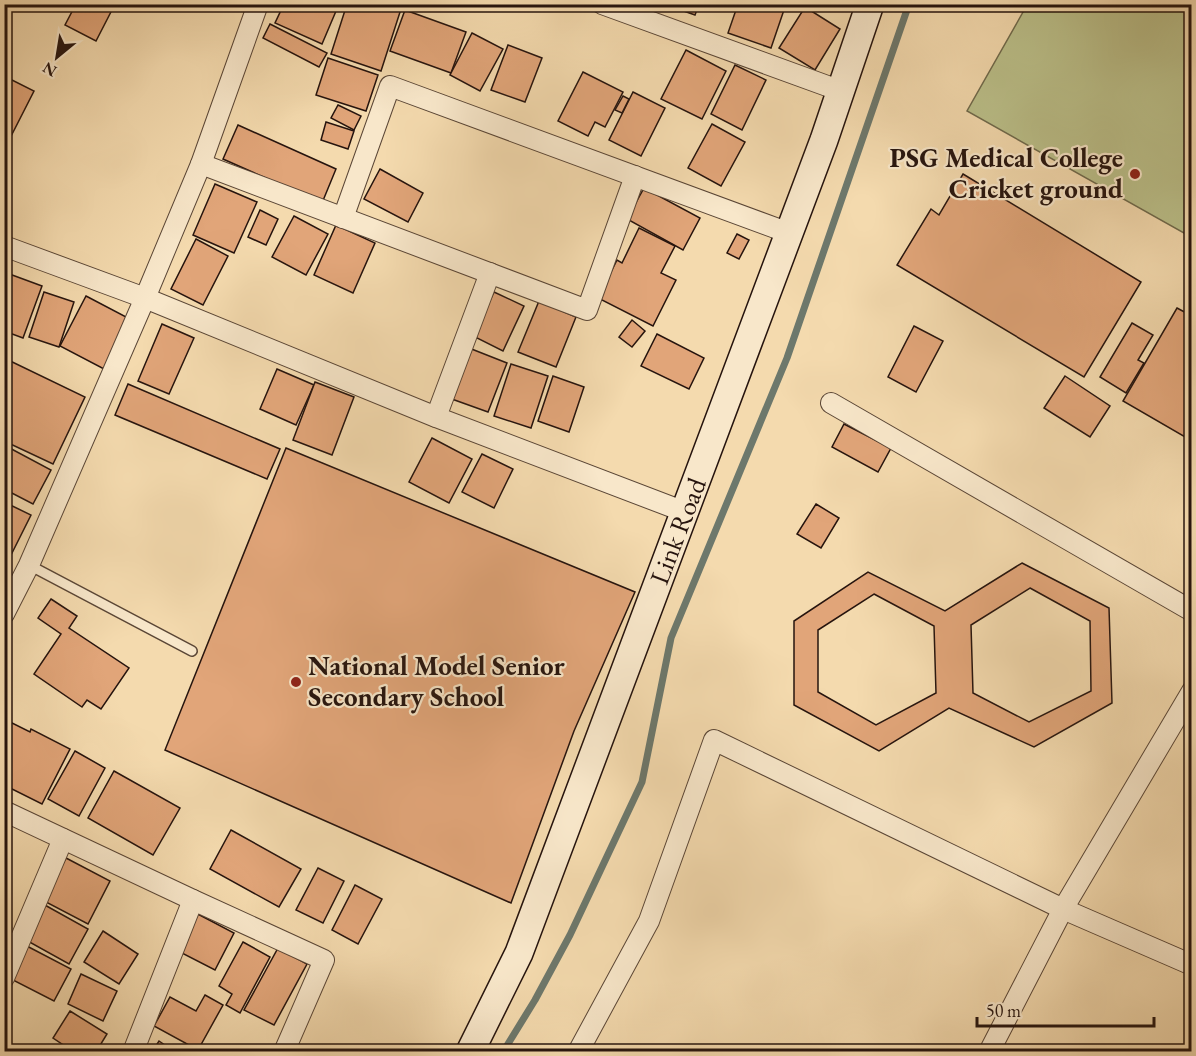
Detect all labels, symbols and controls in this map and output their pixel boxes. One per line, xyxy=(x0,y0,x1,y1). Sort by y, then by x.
north arrow xyxy=(27,27,87,87)
text: N xyxy=(39,57,61,82)
place label: PSG Medical College Cricket ground xyxy=(889,140,1123,206)
marker: PSG Medical College Cricket ground xyxy=(1128,167,1142,181)
street label: Link Road xyxy=(641,472,714,589)
place label: National Model Senior Secondary School xyxy=(308,648,565,714)
marker: National Model Senior Secondary School xyxy=(289,675,303,689)
scale bar xyxy=(977,990,1154,1028)
text: 50 m xyxy=(986,999,1021,1022)

